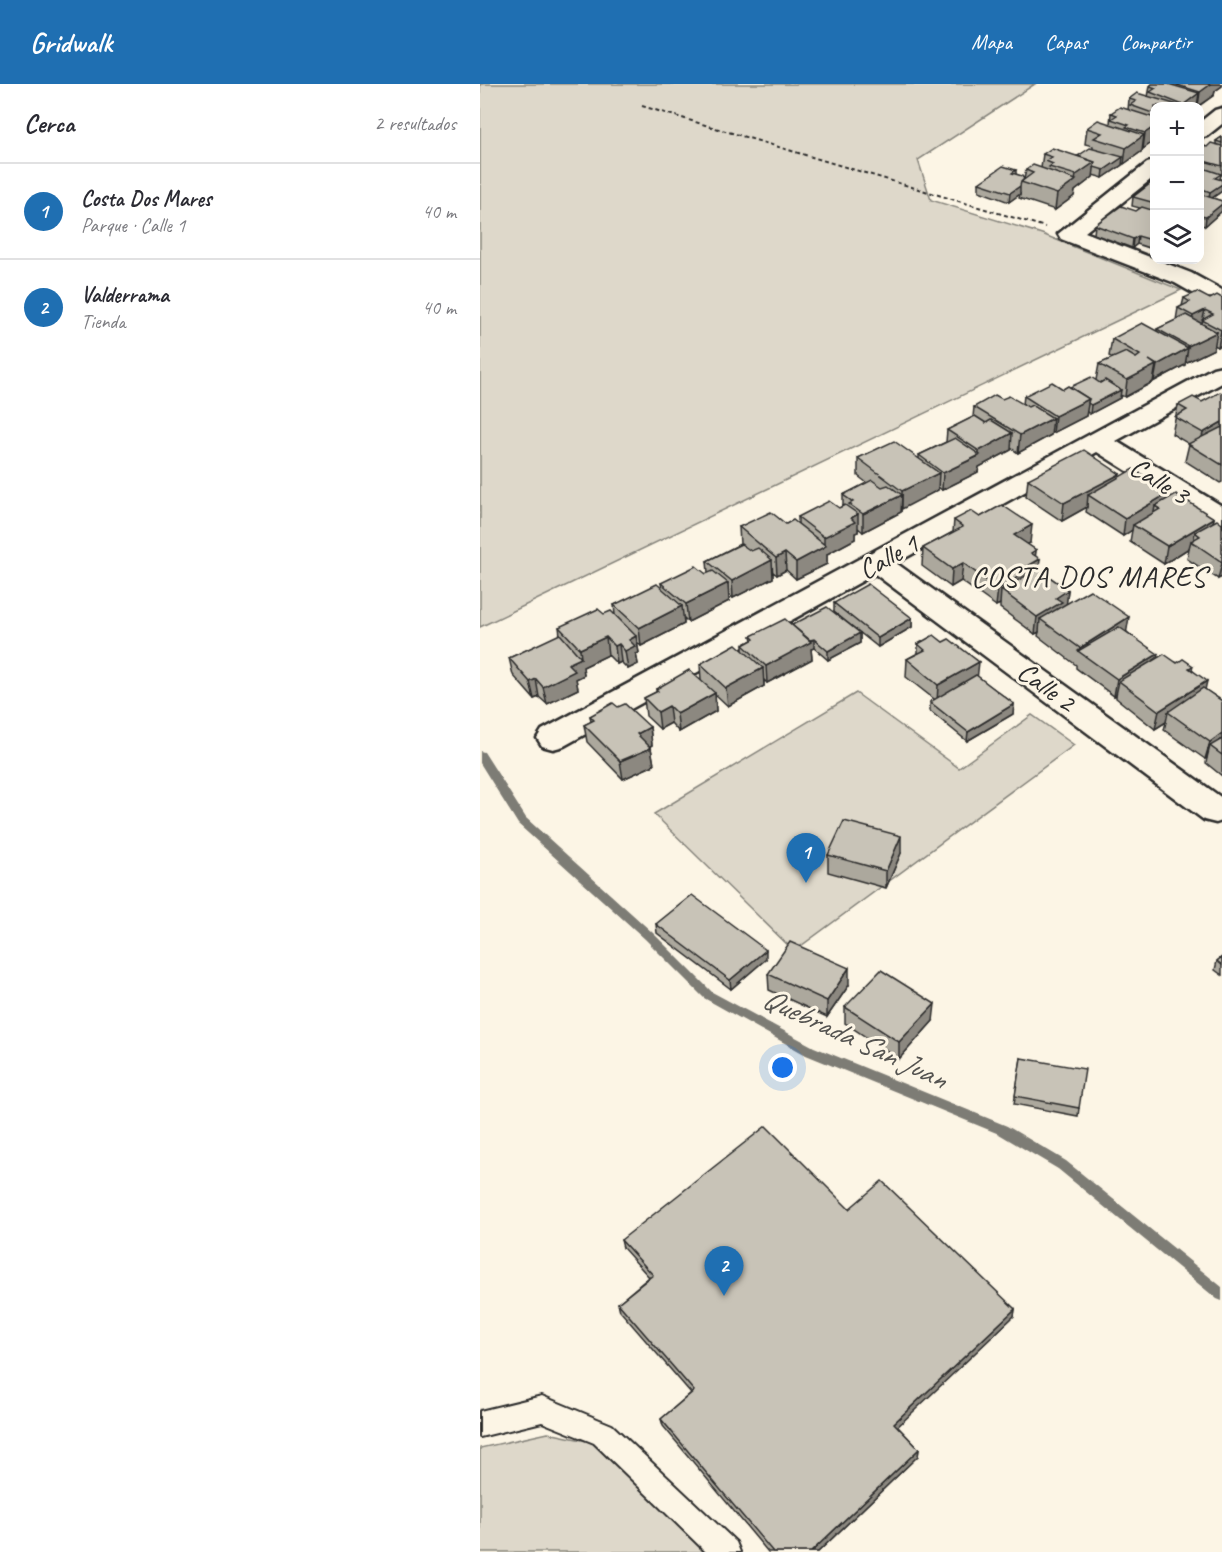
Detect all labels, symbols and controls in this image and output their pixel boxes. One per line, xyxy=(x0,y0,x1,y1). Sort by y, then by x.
text: Gridwalk xyxy=(30,25,112,60)
text: Mapa xyxy=(971,29,1012,55)
text: Capas xyxy=(1045,29,1088,55)
text: Compartir xyxy=(1121,29,1192,55)
map controls xyxy=(1150,102,1204,264)
button: + xyxy=(1150,102,1204,156)
text: Cerca xyxy=(24,107,74,140)
text: 2 resultados xyxy=(374,111,456,136)
button: − xyxy=(1150,156,1204,210)
text: Costa Dos Mares xyxy=(81,185,212,213)
text: 1 xyxy=(39,199,48,224)
text: 40 m xyxy=(422,199,456,224)
button: layers xyxy=(1150,210,1204,264)
text: Parque · Calle 1 xyxy=(81,213,186,238)
text: Valderrama xyxy=(81,281,169,309)
text: 2 xyxy=(39,295,48,320)
text: 40 m xyxy=(422,295,456,320)
text: Tienda xyxy=(81,309,125,334)
street label: Calle 3 xyxy=(1124,449,1198,513)
street label: Calle 1 xyxy=(852,525,926,587)
district label: COSTA DOS MARES xyxy=(971,557,1211,595)
street label: Calle 2 xyxy=(1011,654,1085,721)
pin: 1 xyxy=(786,834,826,883)
water label: Quebrada San Juan xyxy=(757,979,955,1098)
your location xyxy=(768,1053,797,1082)
pin: 2 xyxy=(704,1246,744,1296)

